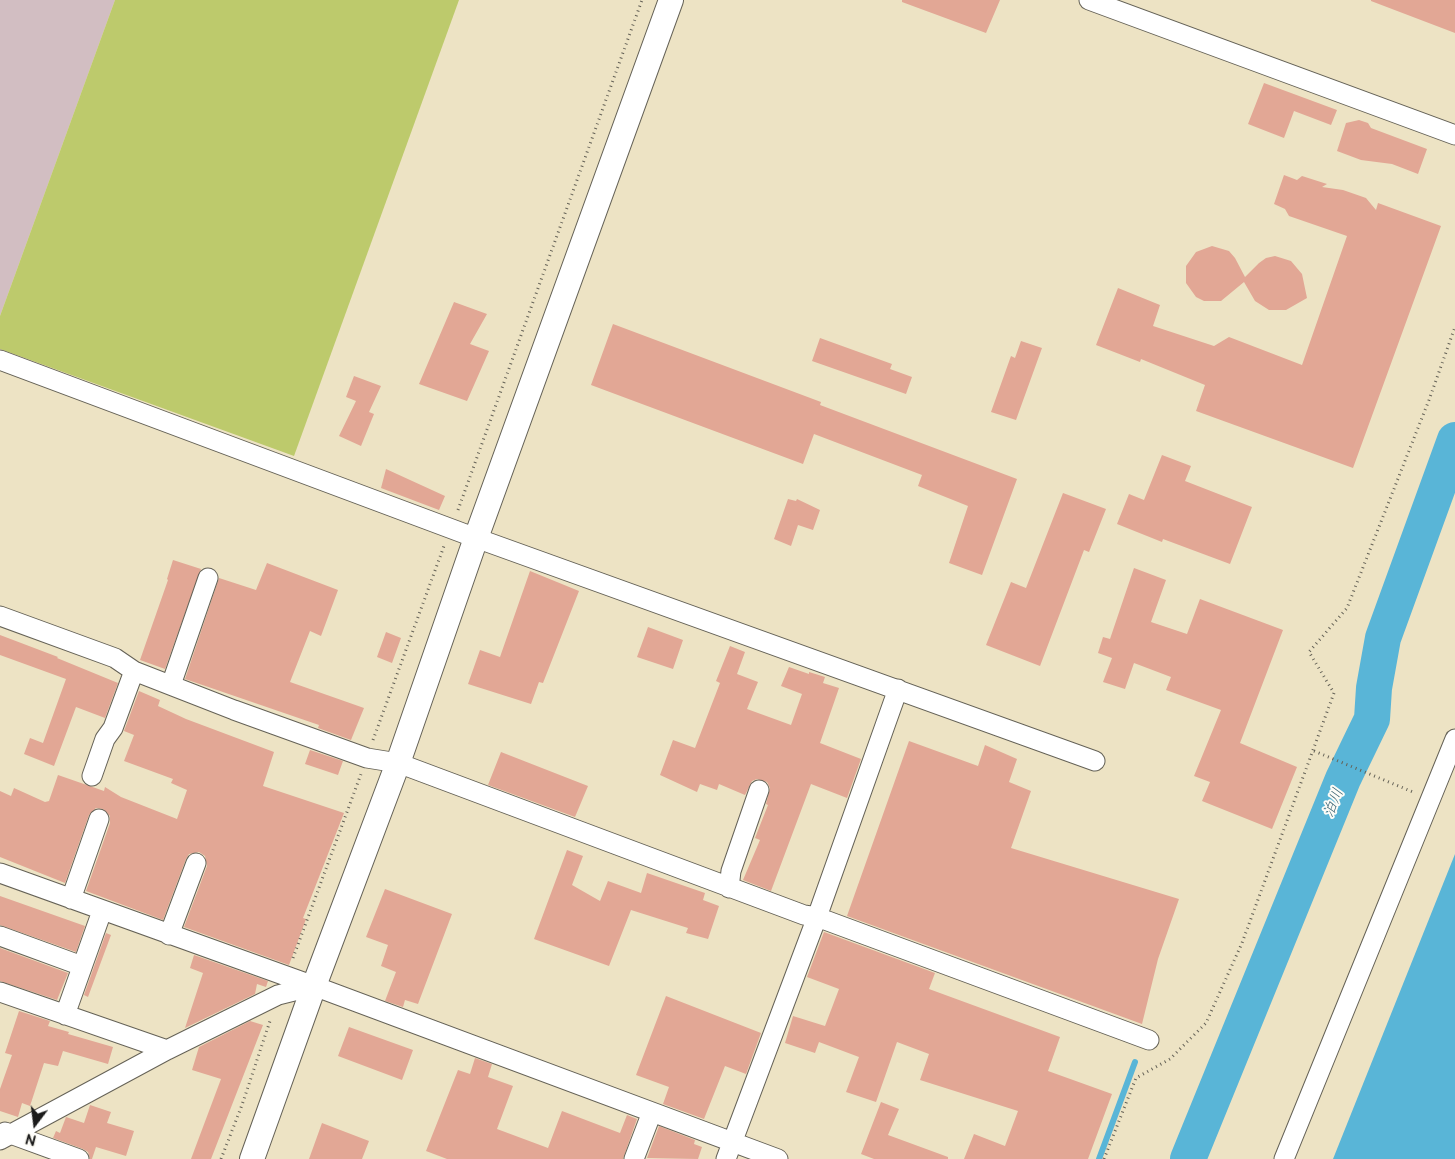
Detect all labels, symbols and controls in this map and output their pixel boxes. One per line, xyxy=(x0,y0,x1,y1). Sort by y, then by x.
water label: 泊川 xyxy=(1320,786,1348,820)
north arrow xyxy=(10,1099,60,1149)
text: N xyxy=(24,1129,38,1149)

